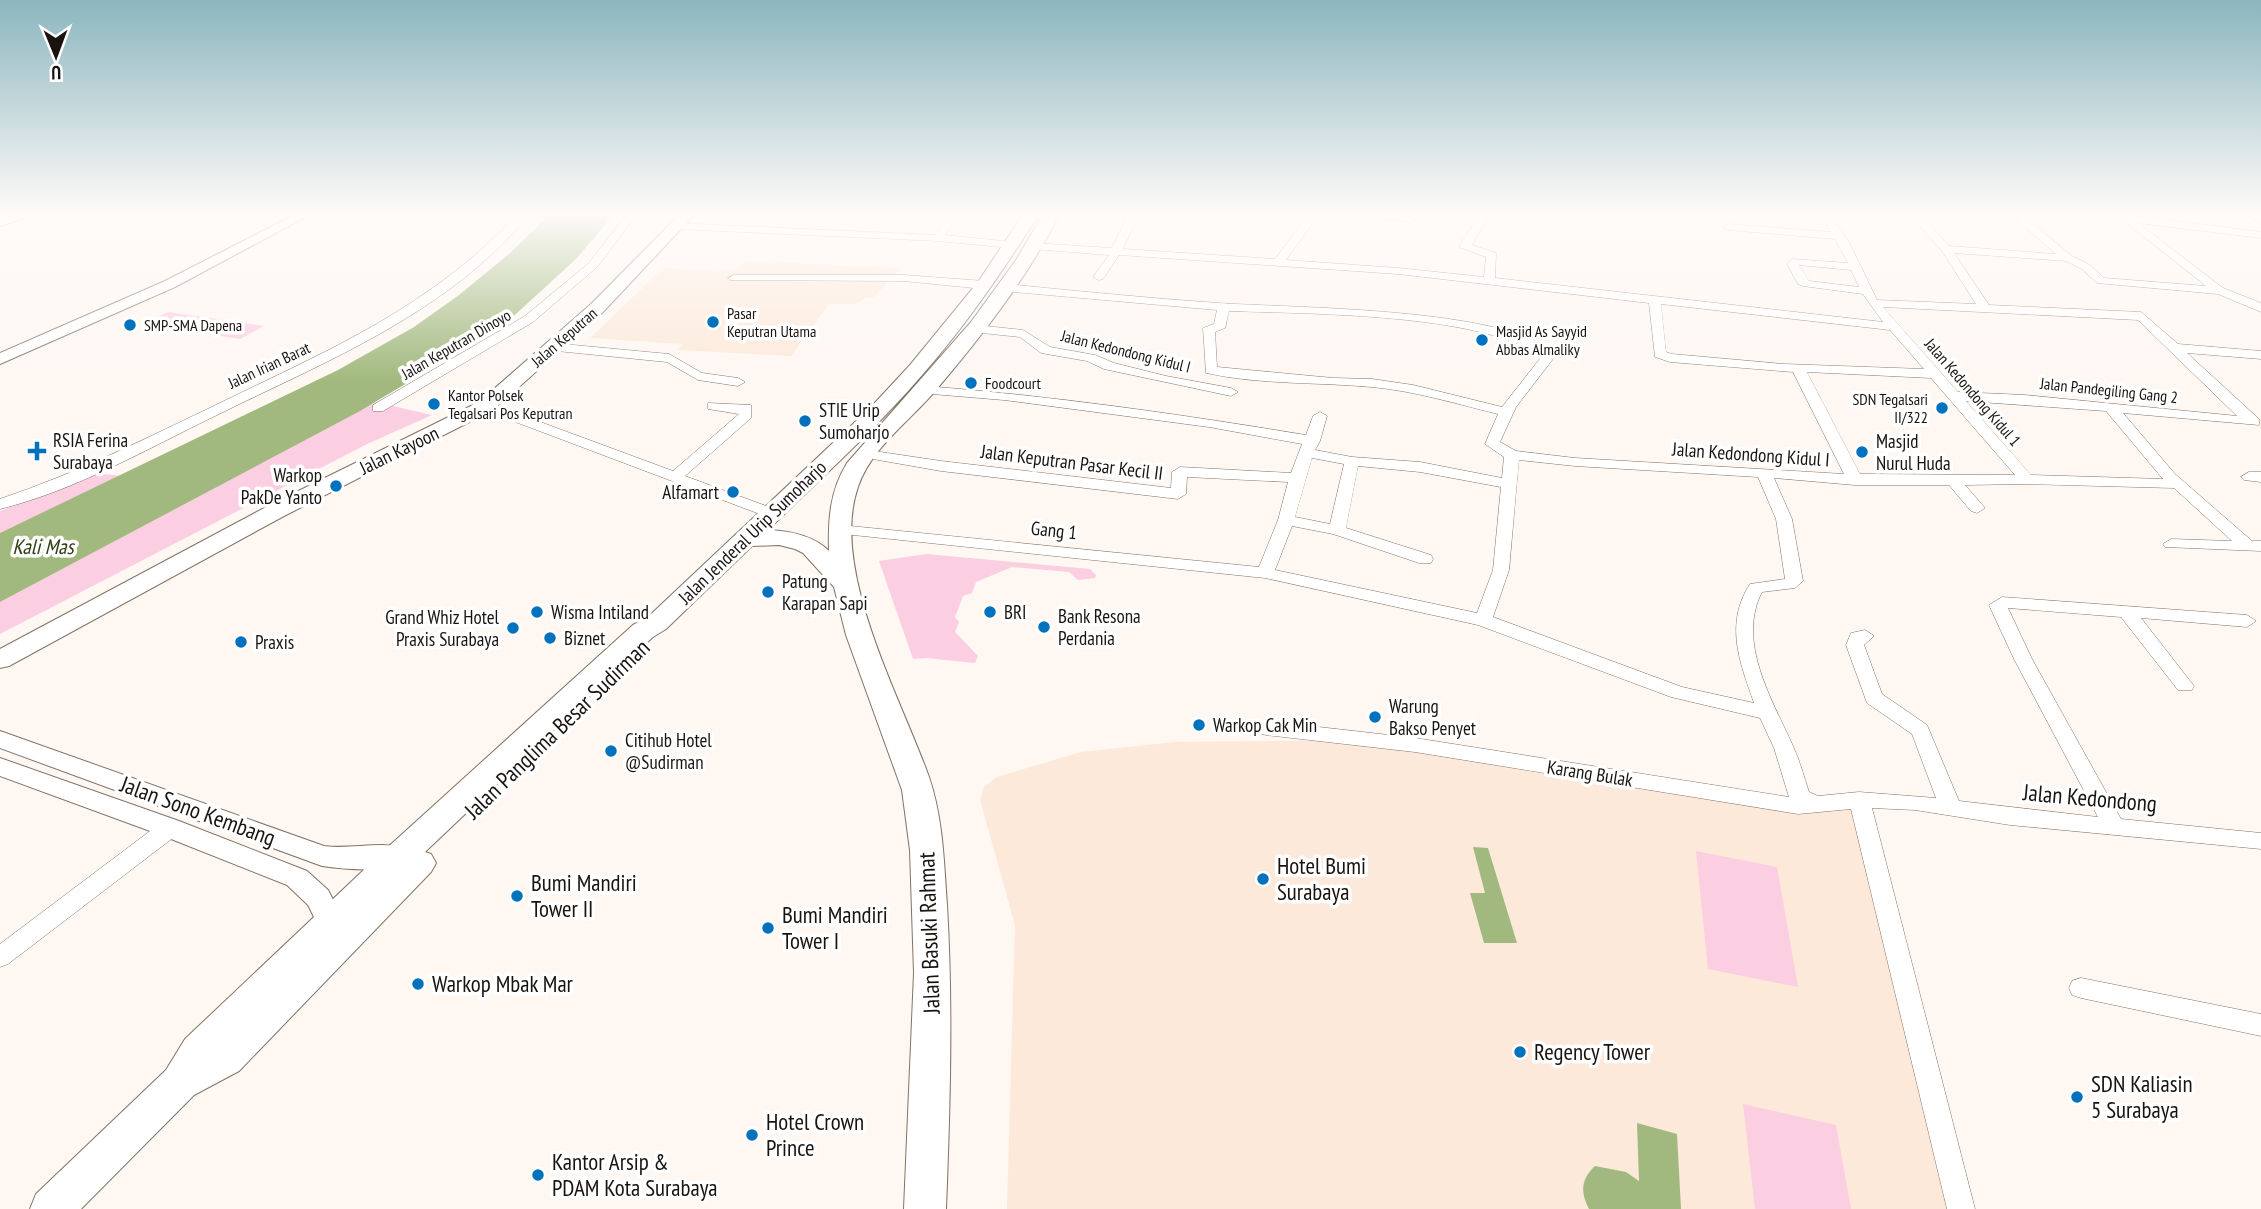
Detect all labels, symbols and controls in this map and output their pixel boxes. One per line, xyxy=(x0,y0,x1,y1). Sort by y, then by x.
north arrow xyxy=(21,21,91,91)
text: U xyxy=(51,61,61,85)
street label: Jalan Keputran xyxy=(526,303,601,372)
place label: Pasar Keputran Utama xyxy=(727,303,816,341)
street label: Jalan Keputran Dinoyo xyxy=(397,305,514,384)
marker: Pasar Keputran Utama xyxy=(705,314,721,330)
place label: SMP-SMA Dapena xyxy=(144,315,242,335)
marker: SMP-SMA Dapena xyxy=(122,317,138,333)
place label: Masjid As Sayyid Abbas Almaliky xyxy=(1496,321,1587,359)
street label: Jalan Kedondong Kidul I xyxy=(1058,325,1193,377)
marker: Masjid As Sayyid Abbas Almaliky xyxy=(1474,332,1490,348)
street label: Jalan Kedondong Kidul 1 xyxy=(1920,333,2025,450)
street label: Jalan Irian Barat xyxy=(224,337,314,393)
place label: Foodcourt xyxy=(985,373,1041,393)
street label: Jalan Pandegiling Gang 2 xyxy=(2038,373,2179,407)
marker: Foodcourt xyxy=(963,375,979,391)
place label: Kantor Polsek Tegalsari Pos Keputran xyxy=(448,385,573,423)
place label: SDN Tegalsari II/322 xyxy=(1852,389,1928,427)
marker: Kantor Polsek Tegalsari Pos Keputran xyxy=(426,396,442,412)
place label: STIE Urip Sumoharjo xyxy=(819,398,889,444)
marker: SDN Tegalsari II/322 xyxy=(1934,400,1950,416)
marker: STIE Urip Sumoharjo xyxy=(797,413,813,429)
street label: Jalan Kayoon xyxy=(355,421,442,480)
place label: RSIA Ferina Surabaya xyxy=(53,428,128,474)
place label: Masjid Nurul Huda xyxy=(1876,429,1951,475)
street label: Jalan Kedondong Kidul I xyxy=(1671,436,1830,471)
street label: Jalan Keputran Pasar Kecil II xyxy=(979,439,1164,485)
marker: RSIA Ferina Surabaya xyxy=(27,441,47,461)
marker: Masjid Nurul Huda xyxy=(1854,444,1870,460)
street label: Jalan Jenderal Urip Sumoharjo xyxy=(672,455,831,610)
place label: Warkop PakDe Yanto xyxy=(241,463,322,509)
marker: Warkop PakDe Yanto xyxy=(328,478,344,494)
place label: Alfamart xyxy=(662,480,720,504)
marker: Alfamart xyxy=(725,484,741,500)
street label: Gang 1 xyxy=(1030,516,1078,544)
water label: Kali Mas xyxy=(12,533,75,560)
place label: Patung Karapan Sapi xyxy=(782,569,868,615)
marker: Patung Karapan Sapi xyxy=(760,584,776,600)
place label: Wisma Intiland xyxy=(551,600,649,624)
place label: BRI xyxy=(1004,600,1027,624)
marker: Wisma Intiland xyxy=(529,604,545,620)
marker: BRI xyxy=(982,604,998,620)
place label: Bank Resona Perdania xyxy=(1058,604,1141,650)
place label: Grand Whiz Hotel Praxis Surabaya xyxy=(385,605,500,651)
marker: Bank Resona Perdania xyxy=(1036,619,1052,635)
marker: Grand Whiz Hotel Praxis Surabaya xyxy=(505,620,521,636)
place label: Biznet xyxy=(564,626,606,650)
place label: Praxis xyxy=(255,630,294,654)
marker: Biznet xyxy=(542,630,558,646)
street label: Jalan Panglima Besar Sudirman xyxy=(457,633,655,825)
marker: Praxis xyxy=(233,634,249,650)
place label: Warung Bakso Penyet xyxy=(1389,694,1477,740)
marker: Warung Bakso Penyet xyxy=(1367,709,1383,725)
place label: Warkop Cak Min xyxy=(1213,713,1317,737)
marker: Warkop Cak Min xyxy=(1191,717,1207,733)
place label: Citihub Hotel @Sudirman xyxy=(625,728,712,774)
marker: Citihub Hotel @Sudirman xyxy=(603,743,619,759)
street label: Karang Bulak xyxy=(1545,754,1635,792)
street label: Jalan Sono Kembang xyxy=(116,769,280,852)
street label: Jalan Kedondong xyxy=(2021,777,2158,818)
street label: Jalan Basuki Rahmat xyxy=(911,851,946,1015)
place label: Hotel Bumi Surabaya xyxy=(1277,851,1366,906)
place label: Bumi Mandiri Tower II xyxy=(531,868,637,923)
marker: Hotel Bumi Surabaya xyxy=(1255,871,1271,887)
marker: Bumi Mandiri Tower II xyxy=(509,888,525,904)
place label: Bumi Mandiri Tower I xyxy=(782,900,888,955)
marker: Bumi Mandiri Tower I xyxy=(760,920,776,936)
place label: Warkop Mbak Mar xyxy=(432,969,574,998)
marker: Warkop Mbak Mar xyxy=(410,976,426,992)
place label: Regency Tower xyxy=(1534,1037,1651,1066)
marker: Regency Tower xyxy=(1512,1044,1528,1060)
place label: SDN Kaliasin 5 Surabaya xyxy=(2091,1069,2193,1124)
marker: SDN Kaliasin 5 Surabaya xyxy=(2069,1089,2085,1105)
place label: Hotel Crown Prince xyxy=(766,1107,864,1162)
marker: Hotel Crown Prince xyxy=(744,1127,760,1143)
place label: Kantor Arsip & PDAM Kota Surabaya xyxy=(552,1147,718,1202)
marker: Kantor Arsip & PDAM Kota Surabaya xyxy=(530,1167,546,1183)

